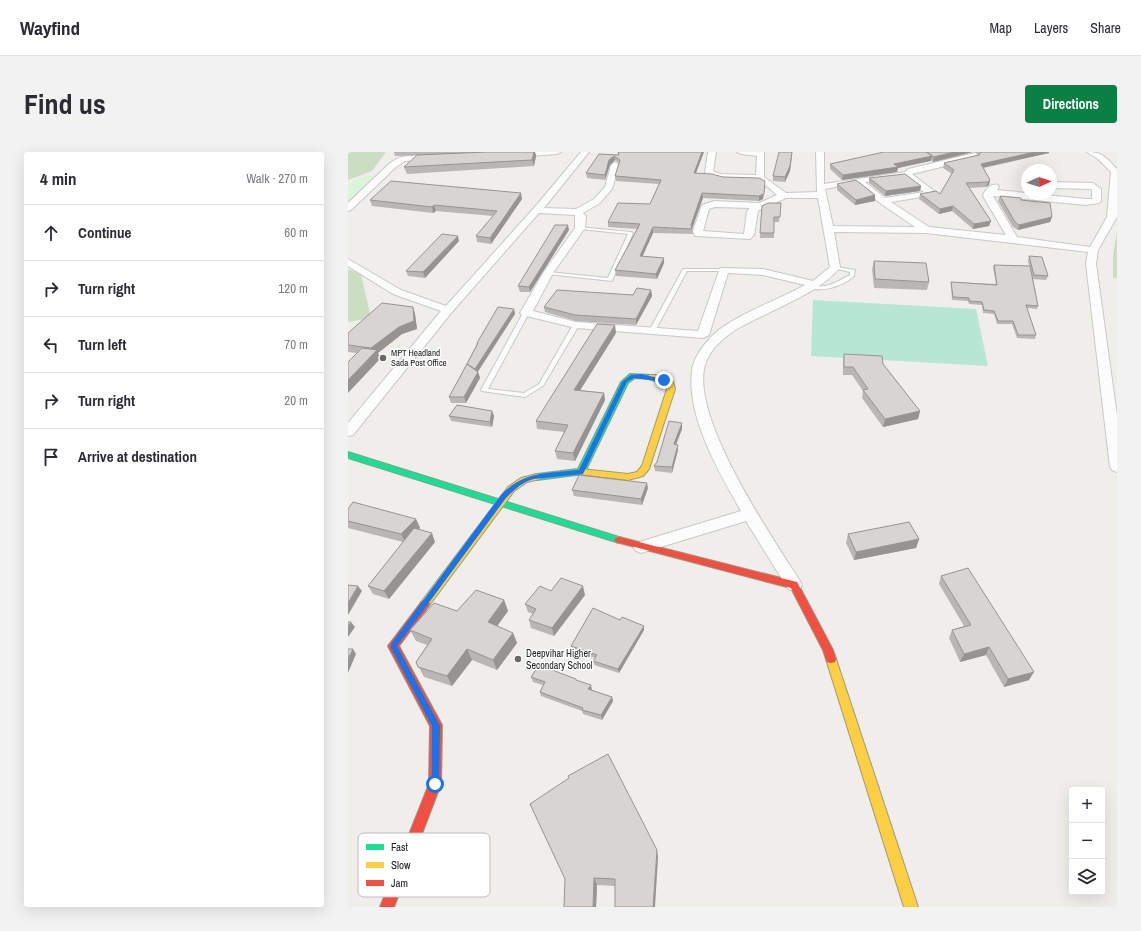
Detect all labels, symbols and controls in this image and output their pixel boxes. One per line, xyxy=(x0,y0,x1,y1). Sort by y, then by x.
text: Wayfind xyxy=(20,15,80,41)
text: Map xyxy=(990,19,1012,37)
text: Layers xyxy=(1034,19,1068,37)
text: Share xyxy=(1090,19,1121,37)
text: Find us xyxy=(24,85,106,123)
button: Directions xyxy=(1025,85,1117,123)
north arrow xyxy=(1021,164,1057,200)
text: 4 min xyxy=(40,167,76,190)
text: Walk · 270 m xyxy=(246,170,308,187)
icon: ahead xyxy=(40,222,62,244)
text: Continue xyxy=(78,222,131,243)
text: 60 m xyxy=(284,224,308,241)
icon: right xyxy=(40,278,62,300)
text: Turn right xyxy=(78,278,135,299)
text: 120 m xyxy=(278,280,308,297)
icon: left xyxy=(40,334,62,356)
text: Turn left xyxy=(78,334,126,355)
text: 70 m xyxy=(284,336,308,353)
place label: MPT Headland Sada Post Office xyxy=(391,347,447,369)
marker: MPT Headland Sada Post Office xyxy=(378,353,388,363)
route end xyxy=(655,371,673,389)
icon: right xyxy=(40,390,62,412)
text: Turn right xyxy=(78,390,135,411)
text: 20 m xyxy=(284,392,308,409)
icon: arrive xyxy=(40,446,62,468)
text: Arrive at destination xyxy=(78,446,197,467)
place label: Deepvihar Higher Secondary School xyxy=(526,647,593,672)
marker: Deepvihar Higher Secondary School xyxy=(513,654,523,664)
route start xyxy=(426,775,444,793)
map controls xyxy=(1069,787,1105,895)
button: + xyxy=(1069,787,1105,823)
button: − xyxy=(1069,823,1105,859)
legend xyxy=(358,833,490,897)
text: Fast xyxy=(391,840,409,854)
text: Slow xyxy=(391,858,411,872)
button: layers xyxy=(1069,859,1105,895)
text: Jam xyxy=(391,876,408,890)

